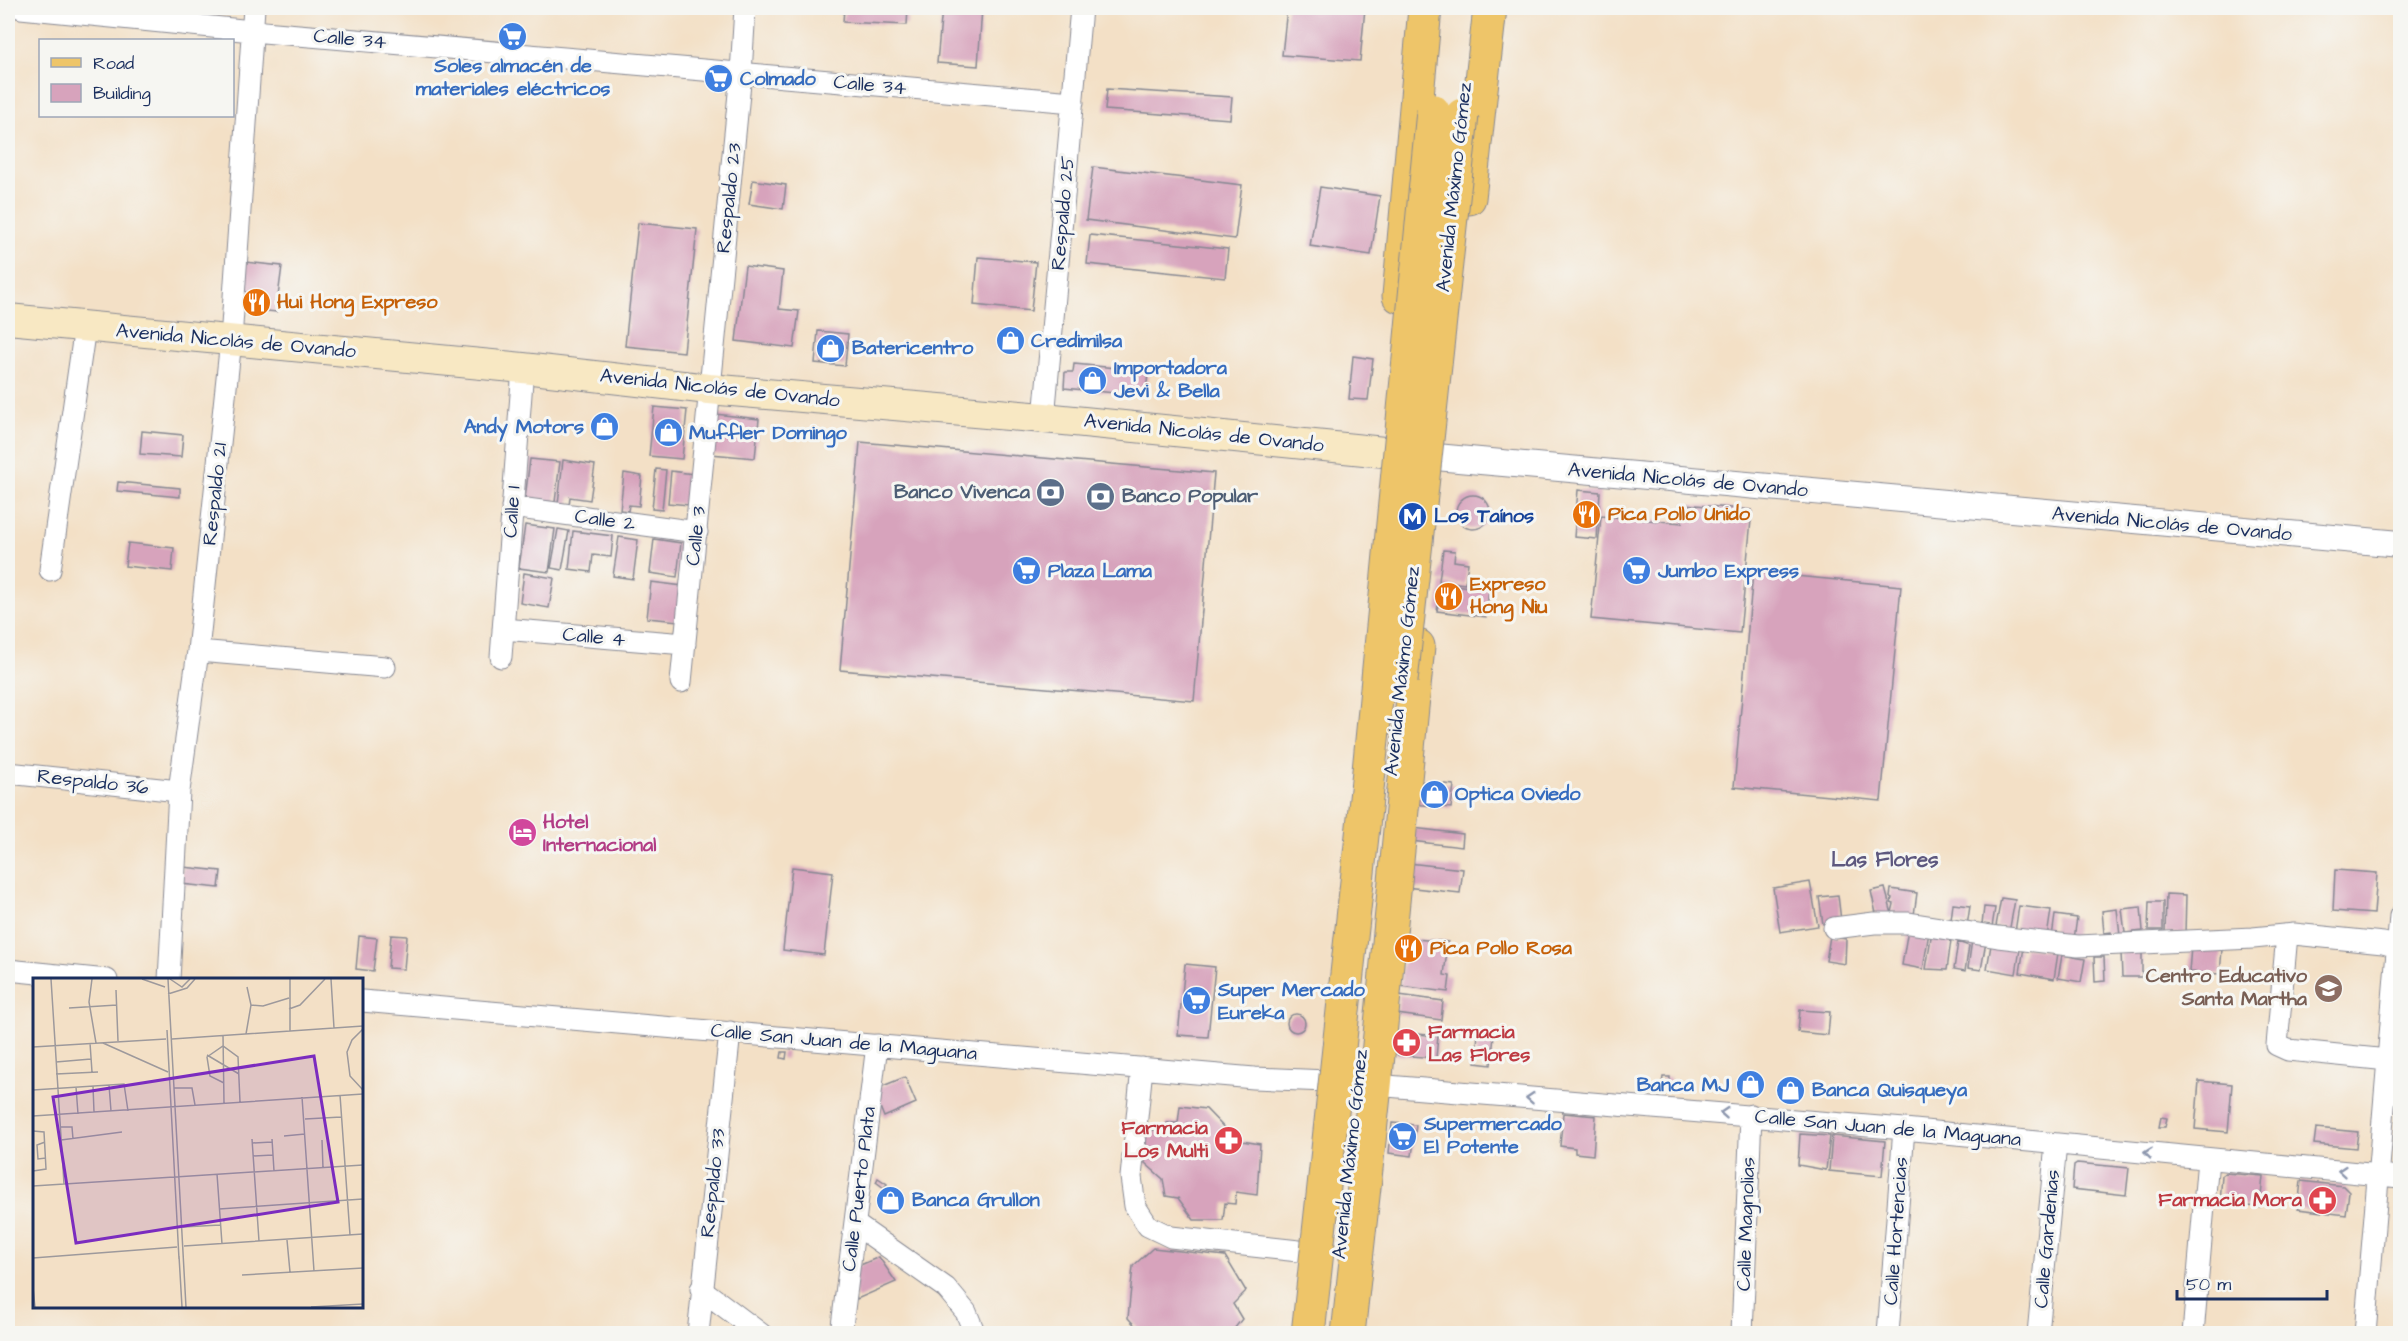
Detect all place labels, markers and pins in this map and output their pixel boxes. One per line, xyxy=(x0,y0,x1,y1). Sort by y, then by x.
supermarket icon: Soles almacén de materiales eléctricos xyxy=(497,20,529,52)
place label: Soles almacén de materiales eléctricos xyxy=(416,52,610,103)
supermarket icon: Colmado xyxy=(703,63,735,95)
place label: Colmado xyxy=(740,65,817,93)
restaurant icon: Hui Hong Expreso xyxy=(240,286,272,318)
place label: Hui Hong Expreso xyxy=(277,288,438,317)
shop icon: Credimilsa xyxy=(994,325,1026,357)
place label: Credimilsa xyxy=(1031,327,1123,355)
shop icon: Batericentro xyxy=(815,332,847,364)
place label: Batericentro xyxy=(852,334,974,362)
place label: Importadora Jevi & Bella xyxy=(1113,354,1228,405)
shop icon: Importadora Jevi & Bella xyxy=(1077,364,1109,396)
shop icon: Andy Motors xyxy=(589,411,621,443)
place label: Andy Motors xyxy=(464,413,584,442)
shop icon: Muffler Domingo xyxy=(652,417,684,449)
place label: Muffler Domingo xyxy=(689,419,848,448)
bank icon: Banco Vivenca xyxy=(1035,476,1067,508)
place label: Banco Vivenca xyxy=(894,478,1031,506)
bank icon: Banco Popular xyxy=(1085,480,1117,512)
place label: Banco Popular xyxy=(1122,482,1259,510)
restaurant icon: Pica Pollo Unido xyxy=(1571,498,1603,530)
metro station icon: Los Taínos xyxy=(1397,500,1429,532)
place label: Pica Pollo Unido xyxy=(1608,500,1751,528)
place label: Los Taínos xyxy=(1434,502,1534,530)
supermarket icon: Plaza Lama xyxy=(1011,555,1043,587)
supermarket icon: Jumbo Express xyxy=(1621,555,1653,587)
place label: Plaza Lama xyxy=(1048,557,1153,585)
place label: Jumbo Express xyxy=(1657,557,1799,585)
place label: Expreso Hong Niu xyxy=(1470,570,1547,622)
restaurant icon: Expreso Hong Niu xyxy=(1433,580,1465,612)
shop icon: Optica Oviedo xyxy=(1418,778,1450,810)
place label: Optica Oviedo xyxy=(1455,780,1581,808)
place label: Hotel Internacional xyxy=(543,808,656,859)
hotel icon: Hotel Internacional xyxy=(506,817,538,849)
restaurant icon: Pica Pollo Rosa xyxy=(1393,932,1425,964)
place label: Pica Pollo Rosa xyxy=(1430,934,1573,962)
place label: Centro Educativo Santa Martha xyxy=(2146,962,2308,1013)
school or university icon: Centro Educativo Santa Martha xyxy=(2312,972,2344,1004)
place label: Super Mercado Eureka xyxy=(1217,976,1365,1027)
supermarket icon: Super Mercado Eureka xyxy=(1181,985,1213,1017)
place label: Farmacia Las Flores xyxy=(1428,1018,1530,1069)
pharmacy icon: Farmacia Las Flores xyxy=(1391,1027,1423,1059)
shop icon: Banca MJ xyxy=(1734,1069,1766,1101)
place label: Banca MJ xyxy=(1637,1071,1729,1099)
shop icon: Banca Quisqueya xyxy=(1775,1074,1807,1106)
place label: Banca Quisqueya xyxy=(1812,1076,1968,1105)
place label: Supermercado El Potente xyxy=(1423,1110,1563,1161)
place label: Farmacia Los Multi xyxy=(1121,1114,1209,1165)
supermarket icon: Supermercado El Potente xyxy=(1387,1120,1419,1152)
pharmacy icon: Farmacia Los Multi xyxy=(1213,1124,1245,1156)
shop icon: Banca Grullon xyxy=(875,1184,907,1216)
pharmacy icon: Farmacia Mora xyxy=(2307,1184,2339,1216)
place label: Banca Grullon xyxy=(912,1186,1040,1214)
place label: Farmacia Mora xyxy=(2158,1186,2303,1214)

